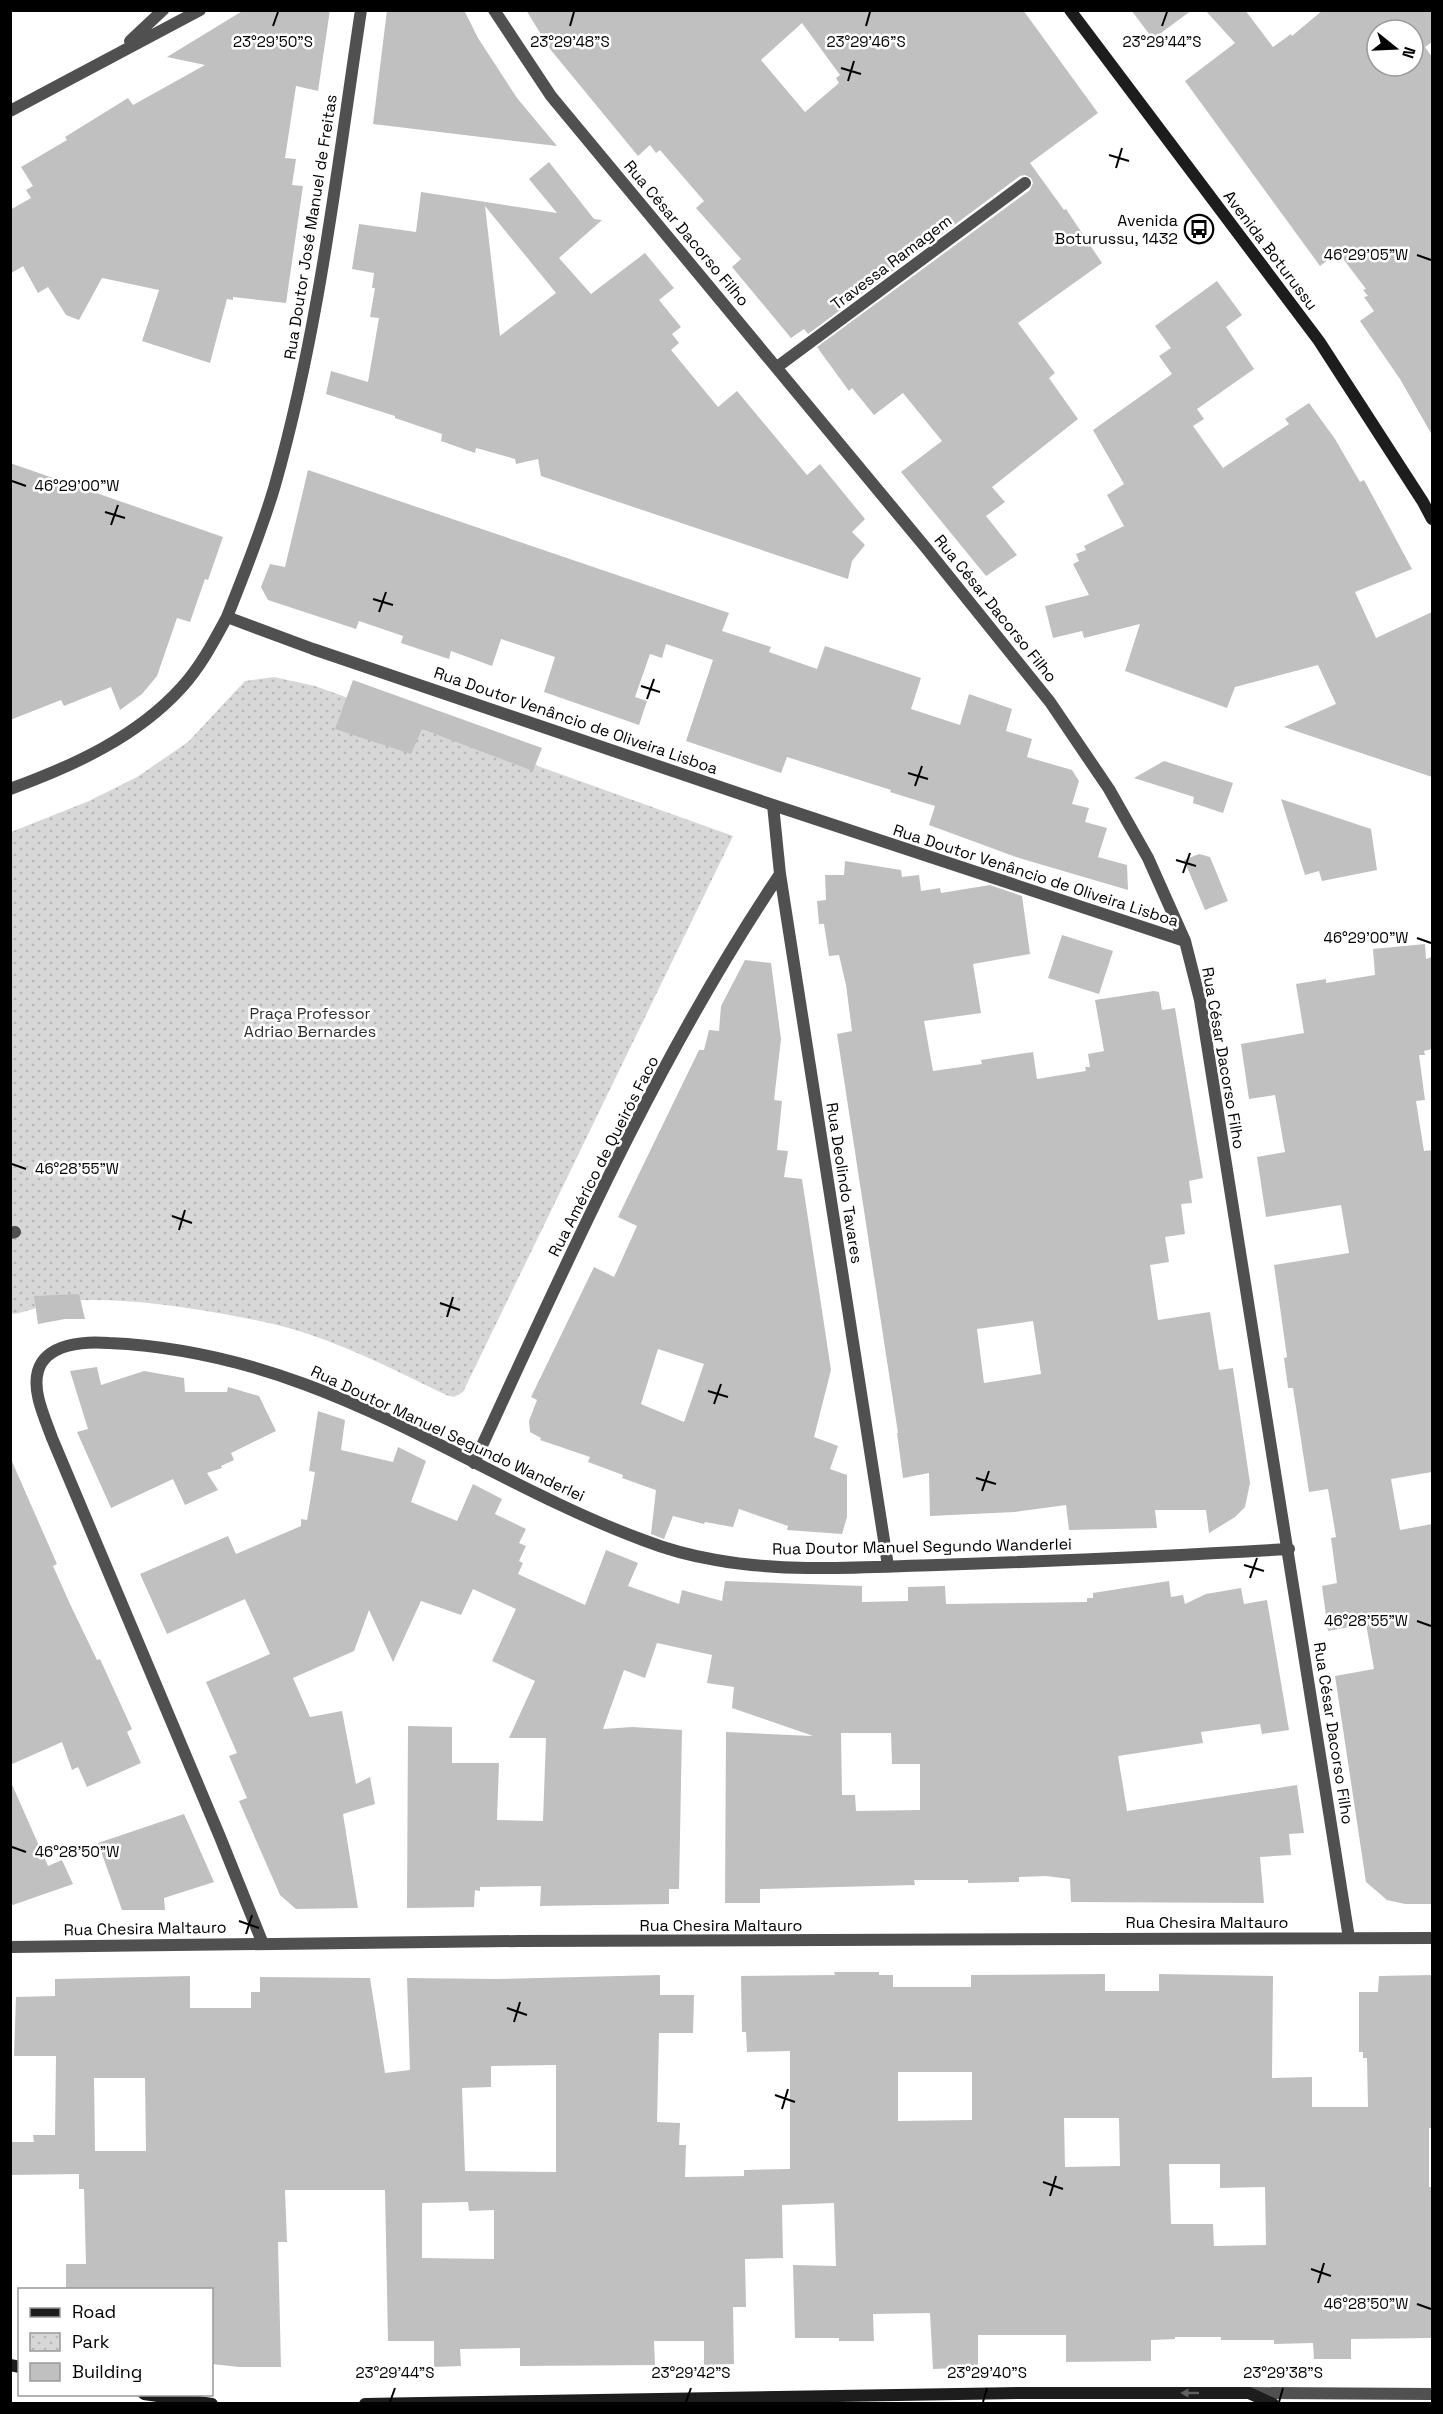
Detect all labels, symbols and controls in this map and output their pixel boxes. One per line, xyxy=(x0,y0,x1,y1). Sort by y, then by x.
north arrow xyxy=(1365,18,1425,78)
text: 23°29'50"S xyxy=(233,32,313,51)
text: 23°29'48"S xyxy=(530,32,610,51)
text: 23°29'46"S xyxy=(826,32,906,51)
text: 23°29'44"S xyxy=(1123,32,1201,51)
text: N xyxy=(1397,44,1420,61)
street label: Rua Doutor José Manuel de Freitas xyxy=(279,93,342,361)
street label: Rua César Dacorso Filho xyxy=(619,156,754,311)
street label: Avenida Boturussu xyxy=(1219,186,1323,314)
street label: Travessa Ramagem xyxy=(827,210,956,315)
place label: Avenida Boturussu, 1432 xyxy=(1055,210,1178,249)
bus stop icon: Avenida Boturussu, 1432 xyxy=(1183,213,1215,245)
text: 46°29'05"W xyxy=(1324,245,1408,264)
text: 46°29'00"W xyxy=(35,476,119,495)
street label: Rua César Dacorso Filho xyxy=(929,530,1062,686)
street label: Rua Doutor Venâncio de Oliveira Lisboa xyxy=(431,662,721,779)
street label: Rua Doutor Venâncio de Oliveira Lisboa xyxy=(890,819,1181,932)
text: 46°29'00"W xyxy=(1324,928,1408,947)
street label: Rua César Dacorso Filho xyxy=(1197,966,1250,1151)
park label: Praça Professor Adriao Bernardes xyxy=(244,1003,376,1042)
street label: Rua Américo de Queirós Faco xyxy=(544,1052,663,1260)
street label: Rua Deolindo Tavares xyxy=(821,1101,868,1265)
text: 46°28'55"W xyxy=(35,1159,119,1178)
street label: Rua Doutor Manuel Segundo Wanderlei xyxy=(307,1361,588,1506)
street label: Rua Doutor Manuel Segundo Wanderlei xyxy=(772,1533,1072,1560)
text: 46°28'55"W xyxy=(1324,1611,1408,1630)
street label: Rua César Dacorso Filho xyxy=(1309,1640,1358,1826)
text: 46°28'50"W xyxy=(35,1842,119,1861)
street label: Rua Chesira Maltauro xyxy=(1126,1912,1288,1933)
street label: Rua Chesira Maltauro xyxy=(640,1915,802,1936)
street label: Rua Chesira Maltauro xyxy=(63,1917,227,1940)
legend xyxy=(18,2288,213,2396)
text: 46°28'50"W xyxy=(1324,2294,1408,2313)
text: Road xyxy=(72,2300,116,2323)
text: Park xyxy=(72,2330,110,2353)
text: Building xyxy=(72,2360,142,2383)
text: 23°29'44"S xyxy=(356,2363,434,2382)
text: 23°29'42"S xyxy=(651,2363,731,2382)
text: 23°29'40"S xyxy=(947,2363,1027,2382)
text: 23°29'38"S xyxy=(1243,2363,1323,2382)
one-way arrow xyxy=(1181,2388,1200,2398)

